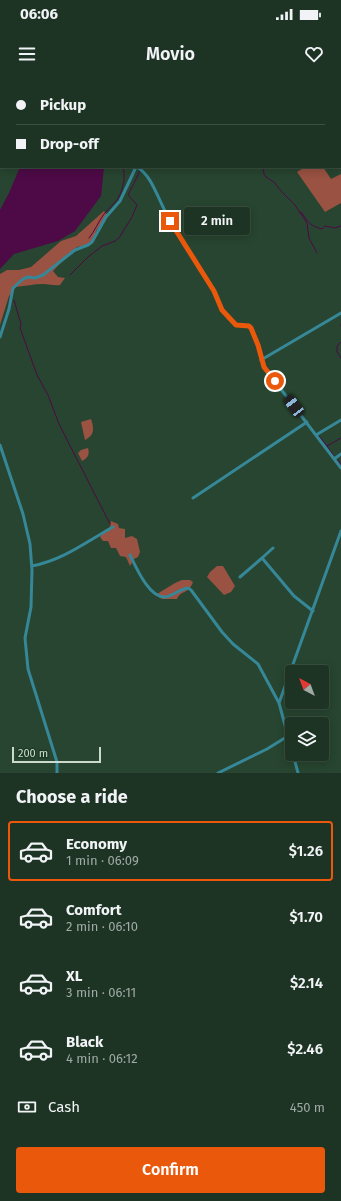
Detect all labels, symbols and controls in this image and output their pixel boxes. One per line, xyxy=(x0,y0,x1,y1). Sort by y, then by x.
text: 06:06 xyxy=(20,5,58,23)
icon: menu xyxy=(16,43,38,65)
text: Movio xyxy=(146,43,195,65)
icon: heart xyxy=(303,43,325,65)
text: Pickup xyxy=(40,96,86,114)
text: Drop-off xyxy=(40,135,99,153)
callout: 2 min xyxy=(184,207,250,235)
route end xyxy=(161,212,179,230)
text: 2 min xyxy=(201,213,233,228)
route start xyxy=(266,372,284,390)
car xyxy=(282,393,306,419)
north arrow xyxy=(285,665,329,709)
map controls xyxy=(285,665,329,761)
button: layers xyxy=(285,717,329,761)
scale bar xyxy=(12,745,101,764)
text: 200 m xyxy=(18,747,48,760)
text: Choose a ride xyxy=(16,786,128,808)
icon: car xyxy=(18,833,54,869)
text: Economy xyxy=(66,835,127,853)
text: $1.26 xyxy=(289,842,323,860)
text: 1 min · 06:09 xyxy=(66,853,139,868)
icon: car xyxy=(18,899,54,935)
text: Comfort xyxy=(66,901,122,919)
text: $1.70 xyxy=(289,908,323,926)
text: 2 min · 06:10 xyxy=(66,919,138,934)
icon: car xyxy=(18,965,54,1001)
text: XL xyxy=(66,967,82,985)
text: $2.14 xyxy=(290,974,323,992)
text: 3 min · 06:11 xyxy=(66,985,136,1000)
icon: car xyxy=(18,1031,54,1067)
text: Black xyxy=(66,1033,103,1051)
text: $2.46 xyxy=(287,1040,323,1058)
text: 4 min · 06:12 xyxy=(66,1051,138,1066)
icon: cash xyxy=(16,1096,38,1118)
text: Cash xyxy=(48,1098,80,1116)
text: 450 m xyxy=(290,1100,325,1115)
button: Confirm xyxy=(16,1147,325,1193)

